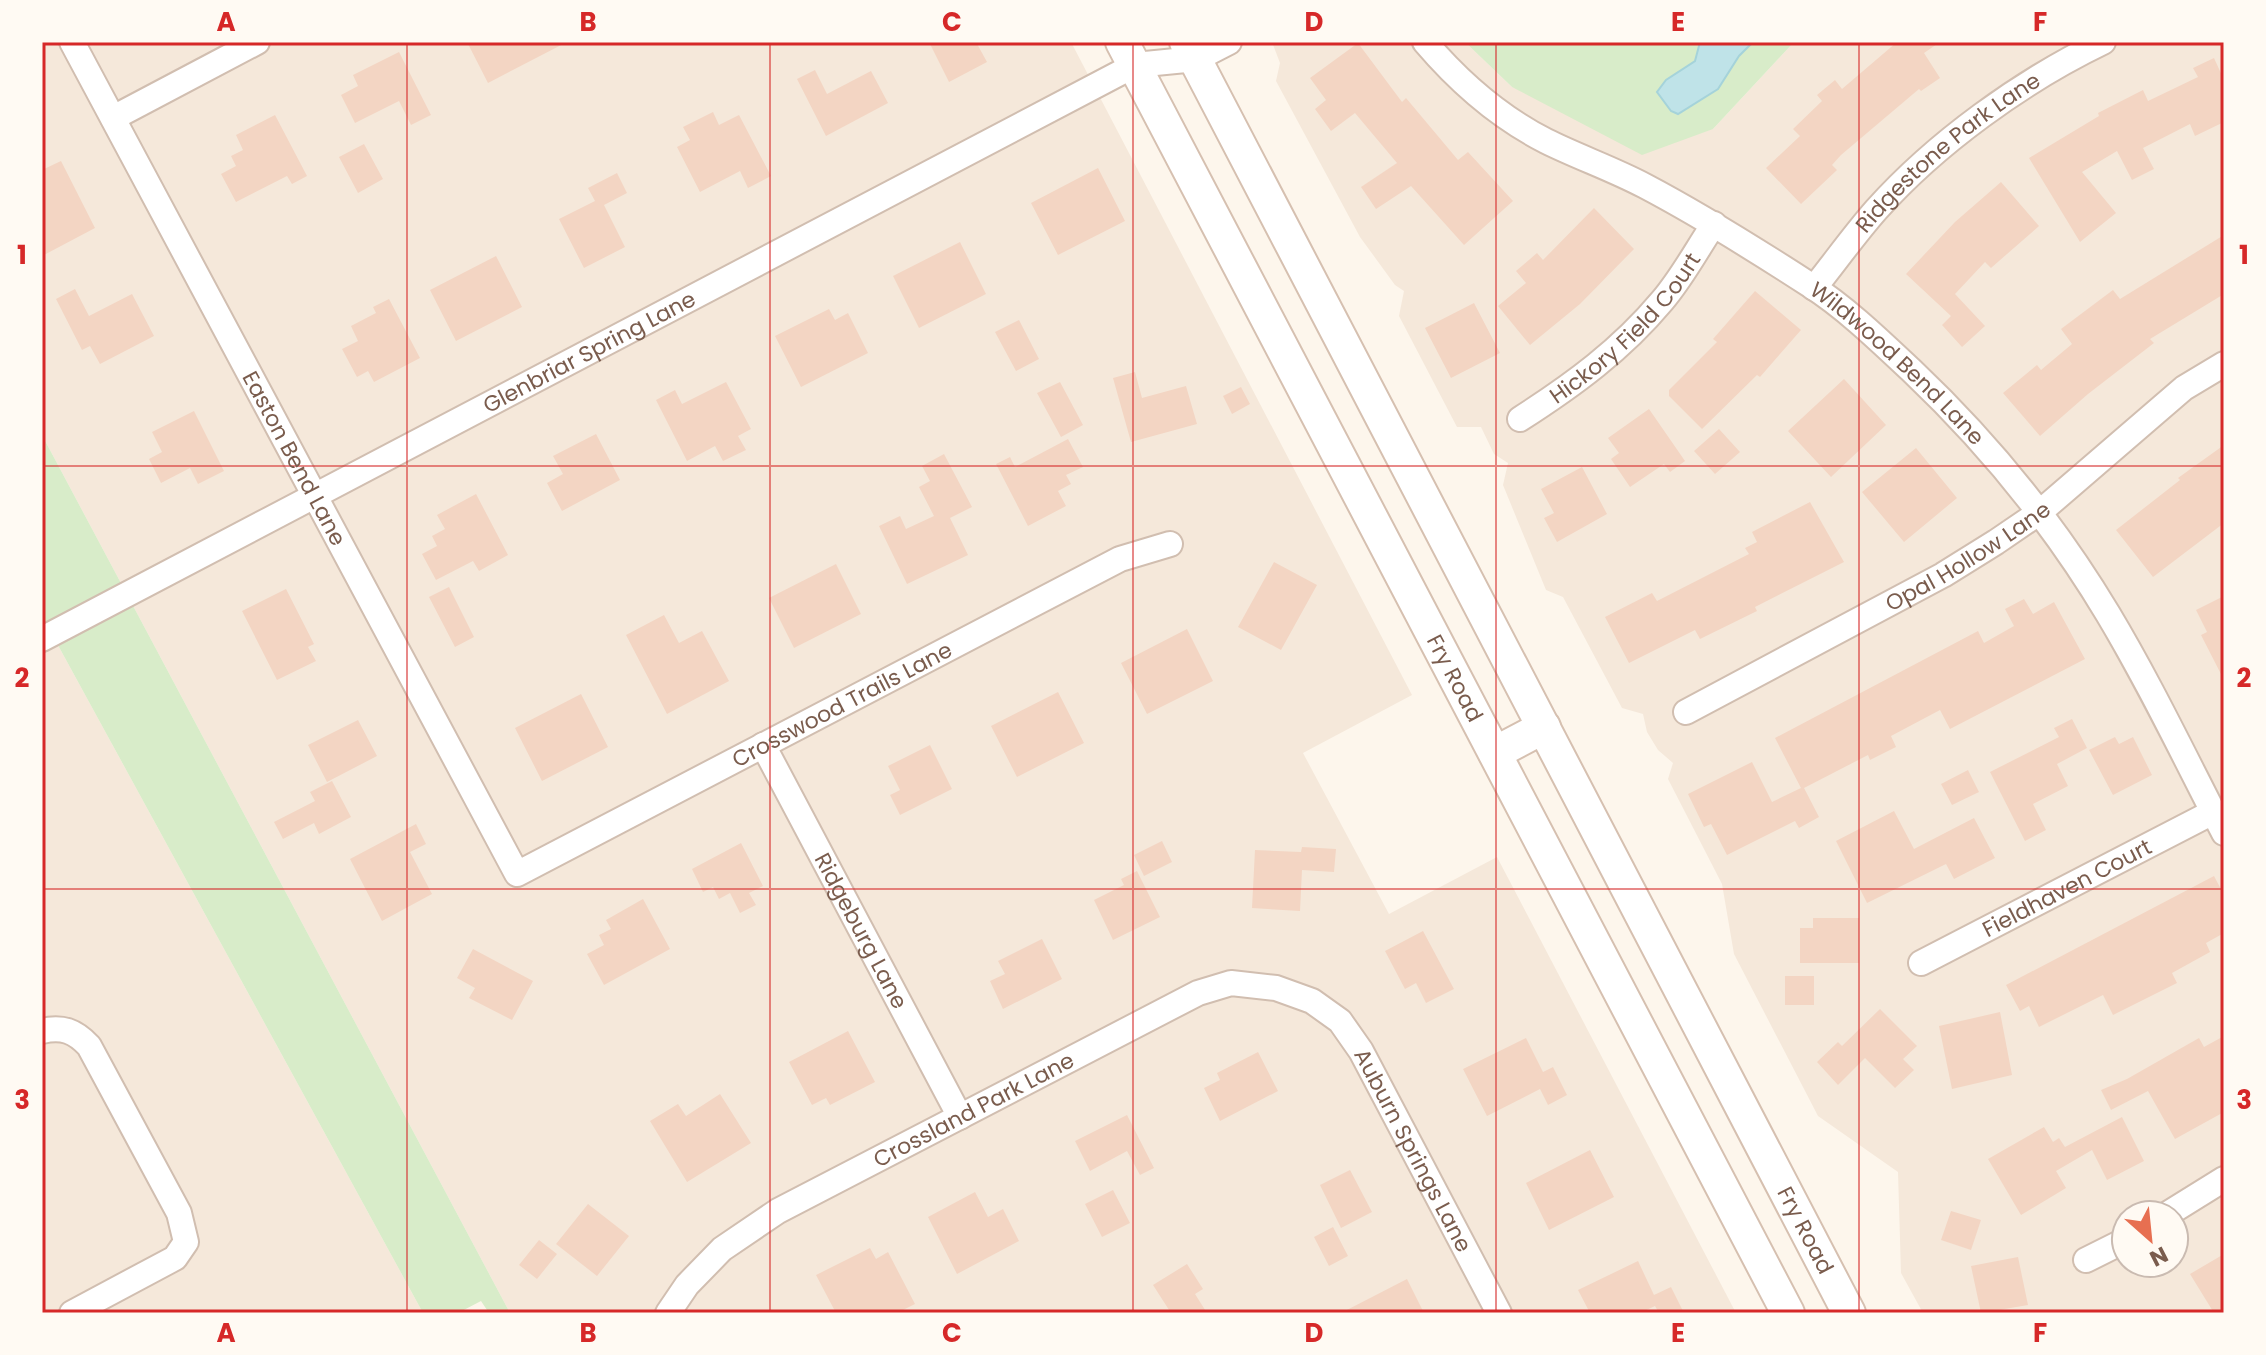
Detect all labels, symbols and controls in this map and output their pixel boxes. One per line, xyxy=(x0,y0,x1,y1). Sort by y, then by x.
text: A xyxy=(216,4,236,40)
text: B xyxy=(579,4,597,40)
text: C xyxy=(942,4,962,40)
text: D xyxy=(1305,4,1324,40)
text: E xyxy=(1671,4,1685,40)
text: F xyxy=(2033,4,2047,40)
street label: Ridgestone Park Lane xyxy=(1848,65,2046,239)
text: 1 xyxy=(17,237,27,273)
text: 1 xyxy=(2239,237,2249,273)
street label: Hickory Field Court xyxy=(1543,247,1708,411)
street label: Wildwood Bend Lane xyxy=(1804,274,1992,452)
street label: Glenbriar Spring Lane xyxy=(477,283,701,420)
street label: Easton Bend Lane xyxy=(235,365,354,551)
street label: Opal Hollow Lane xyxy=(1880,494,2057,619)
street label: Fry Road xyxy=(1420,629,1491,727)
street label: Crosswood Trails Lane xyxy=(726,634,957,775)
text: 2 xyxy=(15,660,30,696)
text: 2 xyxy=(2237,660,2252,696)
street label: Fieldhaven Court xyxy=(1977,831,2157,944)
street label: Ridgeburg Lane xyxy=(807,847,915,1014)
street label: Auburn Springs Lane xyxy=(1347,1043,1480,1257)
street label: Crossland Park Lane xyxy=(868,1044,1079,1175)
text: 3 xyxy=(14,1082,30,1118)
text: 3 xyxy=(2236,1082,2252,1118)
street label: Fry Road xyxy=(1770,1181,1841,1279)
north arrow xyxy=(2110,1199,2190,1279)
text: N xyxy=(2144,1239,2173,1274)
text: A xyxy=(216,1315,236,1351)
text: B xyxy=(579,1315,597,1351)
text: C xyxy=(942,1315,962,1351)
text: D xyxy=(1305,1315,1324,1351)
text: E xyxy=(1671,1315,1685,1351)
text: F xyxy=(2033,1315,2047,1351)

